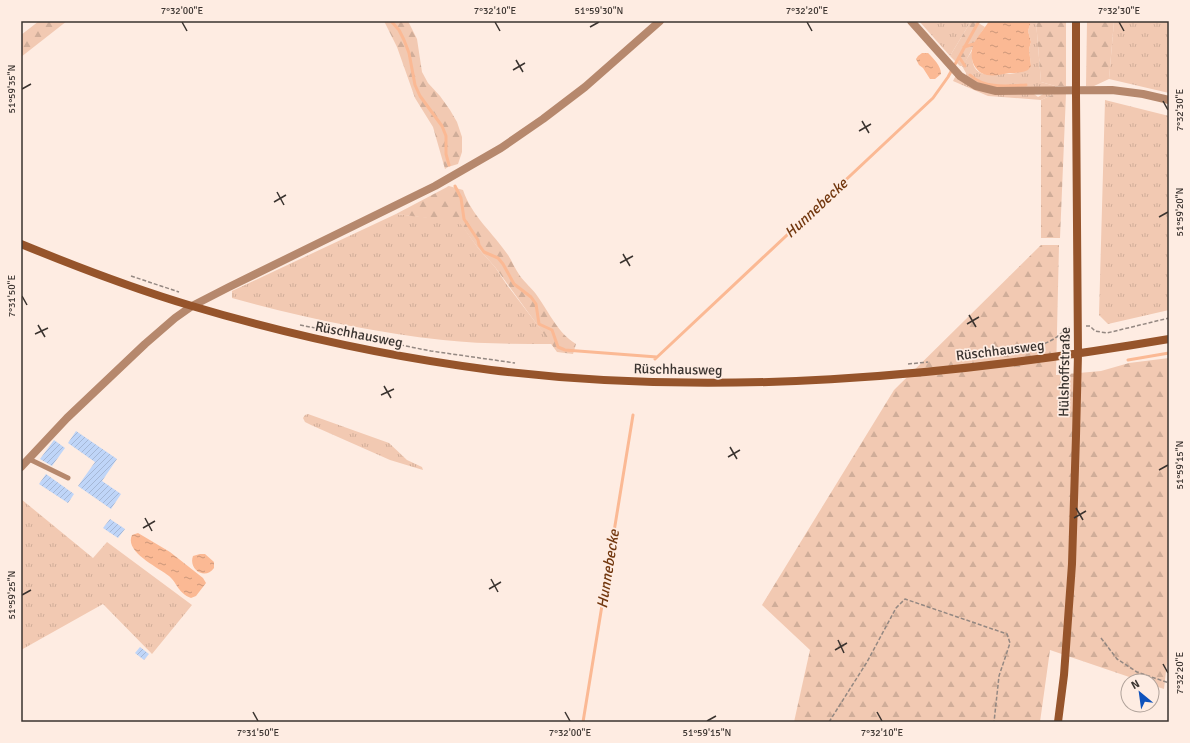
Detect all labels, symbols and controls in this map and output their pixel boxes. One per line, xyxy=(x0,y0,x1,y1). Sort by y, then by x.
text: 7°32'00"E xyxy=(161,5,203,17)
text: 7°32'10"E xyxy=(474,5,516,17)
text: 51°59'30"N xyxy=(575,5,623,17)
text: 7°32'20"E xyxy=(786,5,828,17)
text: 7°32'30"E xyxy=(1098,5,1140,17)
text: 51°59'35"N xyxy=(6,65,18,113)
text: 7°32'30"E xyxy=(1174,89,1186,131)
water label: Hunnebecke xyxy=(781,173,852,242)
text: 51°59'20"N xyxy=(1174,188,1186,236)
text: 7°31'50"E xyxy=(6,275,18,317)
street label: Rüschhausweg xyxy=(314,318,404,351)
street label: Hülshoffstraße xyxy=(1055,327,1074,417)
street label: Rüschhausweg xyxy=(955,337,1045,364)
street label: Rüschhausweg xyxy=(633,360,723,379)
text: 51°59'15"N xyxy=(1174,441,1186,489)
water label: Hunnebecke xyxy=(593,527,623,610)
text: 51°59'25"N xyxy=(6,571,18,619)
text: 7°32'20"E xyxy=(1174,652,1186,694)
north arrow xyxy=(1120,673,1160,713)
text: N xyxy=(1129,677,1142,692)
text: 7°31'50"E xyxy=(237,727,279,739)
text: 7°32'00"E xyxy=(549,727,591,739)
text: 51°59'15"N xyxy=(683,727,731,739)
text: 7°32'10"E xyxy=(861,727,903,739)

